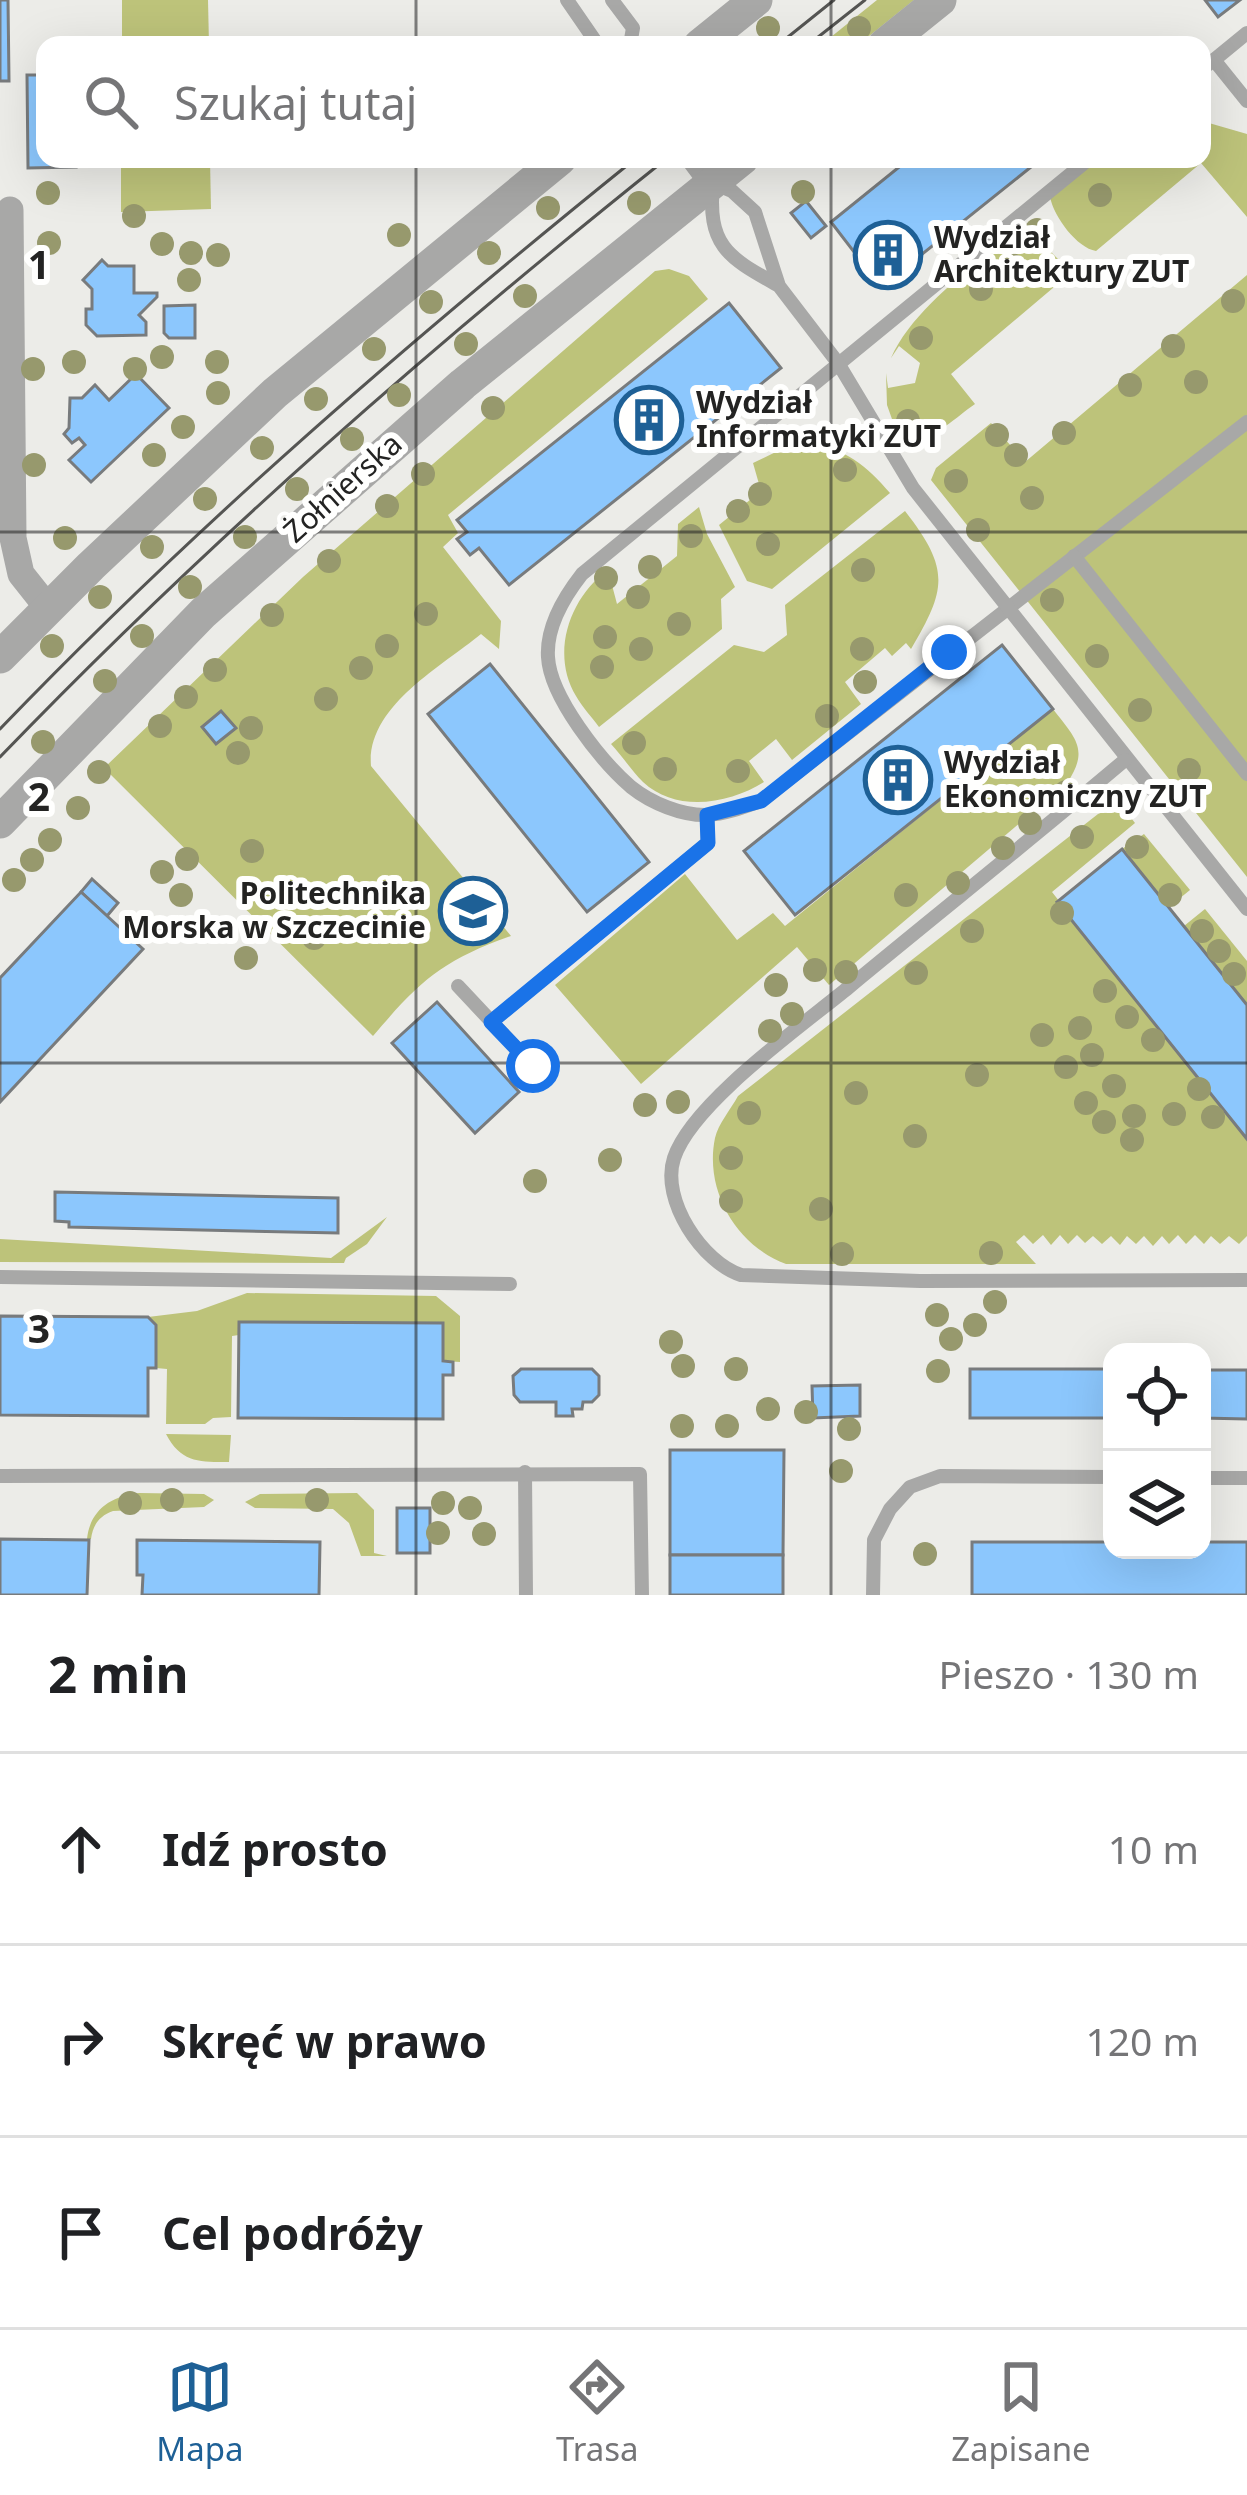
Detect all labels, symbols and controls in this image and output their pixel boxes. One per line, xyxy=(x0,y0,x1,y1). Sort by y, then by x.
search box xyxy=(36,36,1211,168)
icon: search xyxy=(78,69,144,135)
text: Szukaj tutaj xyxy=(174,72,417,133)
place label: Wydział Architektury ZUT xyxy=(934,216,1189,291)
building icon: Wydział Architektury ZUT xyxy=(853,220,923,290)
text: 1 xyxy=(28,237,50,290)
place label: Wydział Informatyki ZUT xyxy=(696,381,941,456)
building icon: Wydział Informatyki ZUT xyxy=(614,385,684,455)
street label: Żołnierska xyxy=(274,423,410,551)
route end xyxy=(922,625,976,679)
place label: Wydział Ekonomiczny ZUT xyxy=(944,741,1207,816)
building icon: Wydział Ekonomiczny ZUT xyxy=(863,745,933,815)
text: 2 xyxy=(28,769,50,822)
place label: Politechnika Morska w Szczecinie xyxy=(122,872,426,947)
school or university icon: Politechnika Morska w Szczecinie xyxy=(438,876,508,946)
route start xyxy=(506,1039,560,1093)
text: 3 xyxy=(28,1301,50,1354)
map controls xyxy=(1103,1343,1211,1559)
button: locate xyxy=(1103,1343,1211,1451)
button: layers xyxy=(1103,1451,1211,1559)
text: 2 min xyxy=(48,1638,189,1708)
text: Pieszo · 130 m xyxy=(938,1647,1199,1700)
icon: ahead xyxy=(48,1816,114,1882)
text: Idź prosto xyxy=(162,1818,388,1879)
text: 10 m xyxy=(1108,1822,1199,1875)
icon: right xyxy=(48,2008,114,2074)
text: Skręć w prawo xyxy=(162,2010,487,2071)
text: 120 m xyxy=(1085,2014,1199,2067)
icon: arrive xyxy=(48,2200,114,2266)
text: Cel podróży xyxy=(162,2202,423,2263)
tab: Mapa xyxy=(156,2354,244,2471)
tab: Trasa xyxy=(556,2354,639,2471)
tab: Zapisane xyxy=(951,2354,1091,2471)

